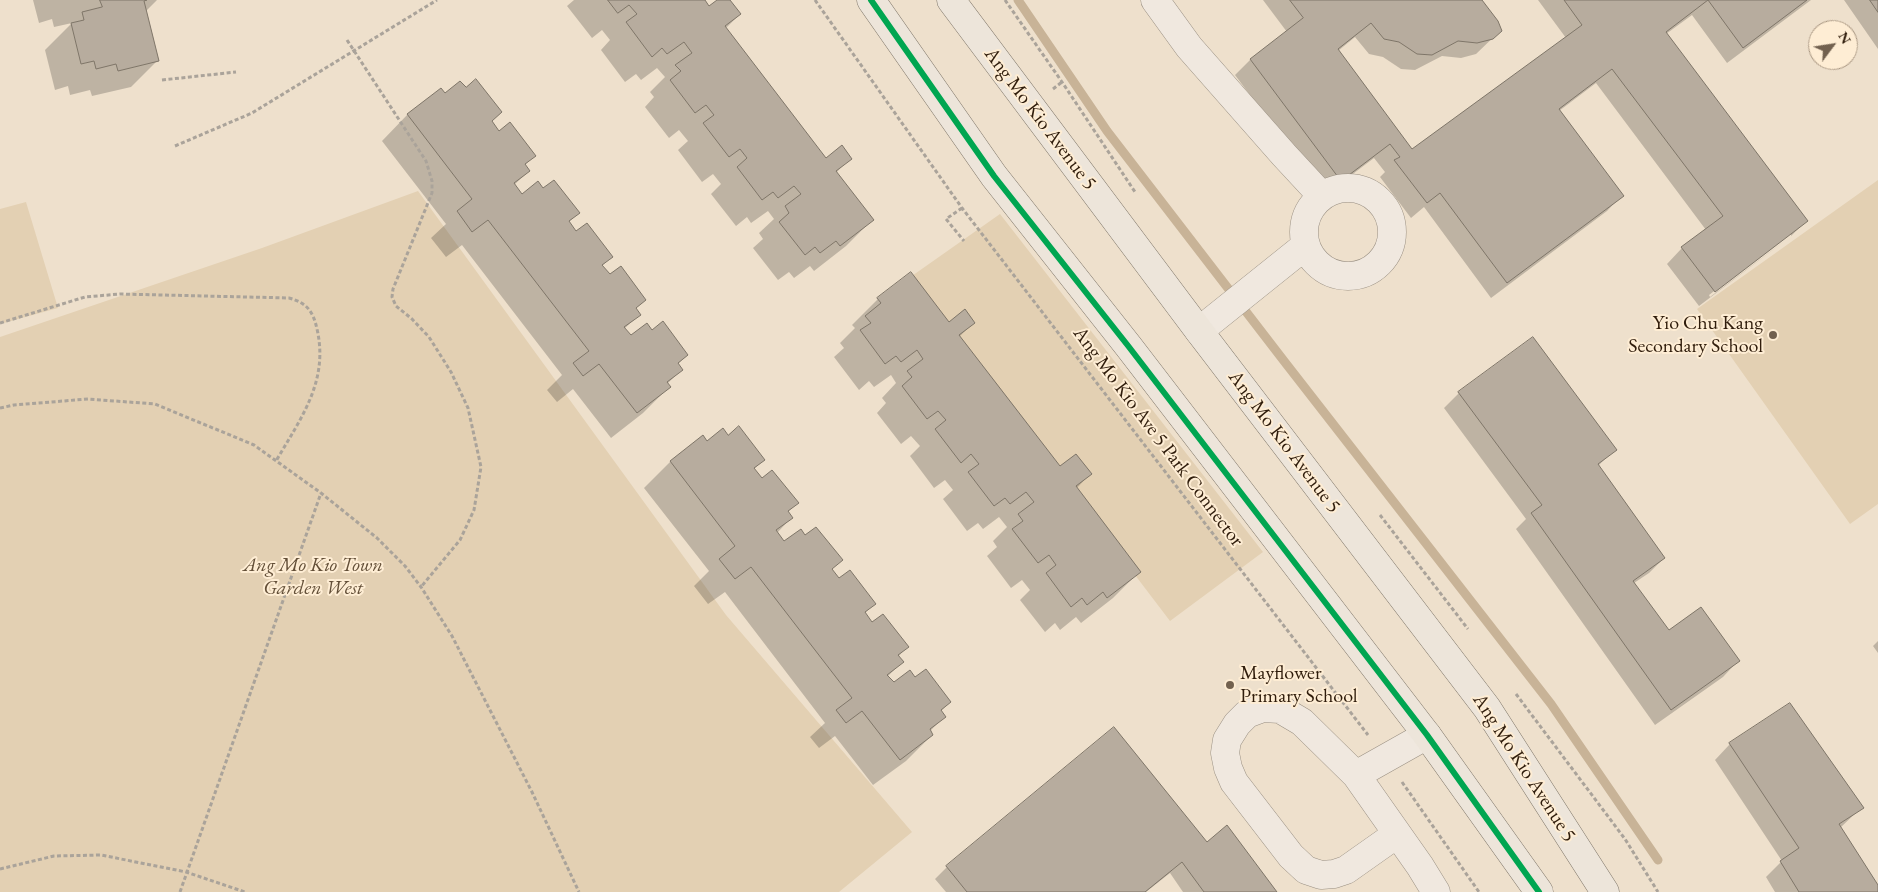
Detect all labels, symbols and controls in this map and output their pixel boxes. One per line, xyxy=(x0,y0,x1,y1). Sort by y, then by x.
north arrow xyxy=(1808,20,1858,70)
text: N xyxy=(1834,28,1856,47)
street label: Ang Mo Kio Avenue 5 xyxy=(979,43,1101,195)
place label: Yio Chu Kang Secondary School xyxy=(1628,312,1763,359)
street label: Ang Mo Kio Ave 5 Park Connector xyxy=(1067,322,1249,552)
marker: Yio Chu Kang Secondary School xyxy=(1767,329,1779,341)
street label: Ang Mo Kio Avenue 5 xyxy=(1223,366,1345,518)
park label: Ang Mo Kio Town Garden West xyxy=(243,554,383,601)
place label: Mayflower Primary School xyxy=(1240,662,1358,709)
marker: Mayflower Primary School xyxy=(1224,679,1236,691)
street label: Ang Mo Kio Avenue 5 xyxy=(1467,689,1581,847)

